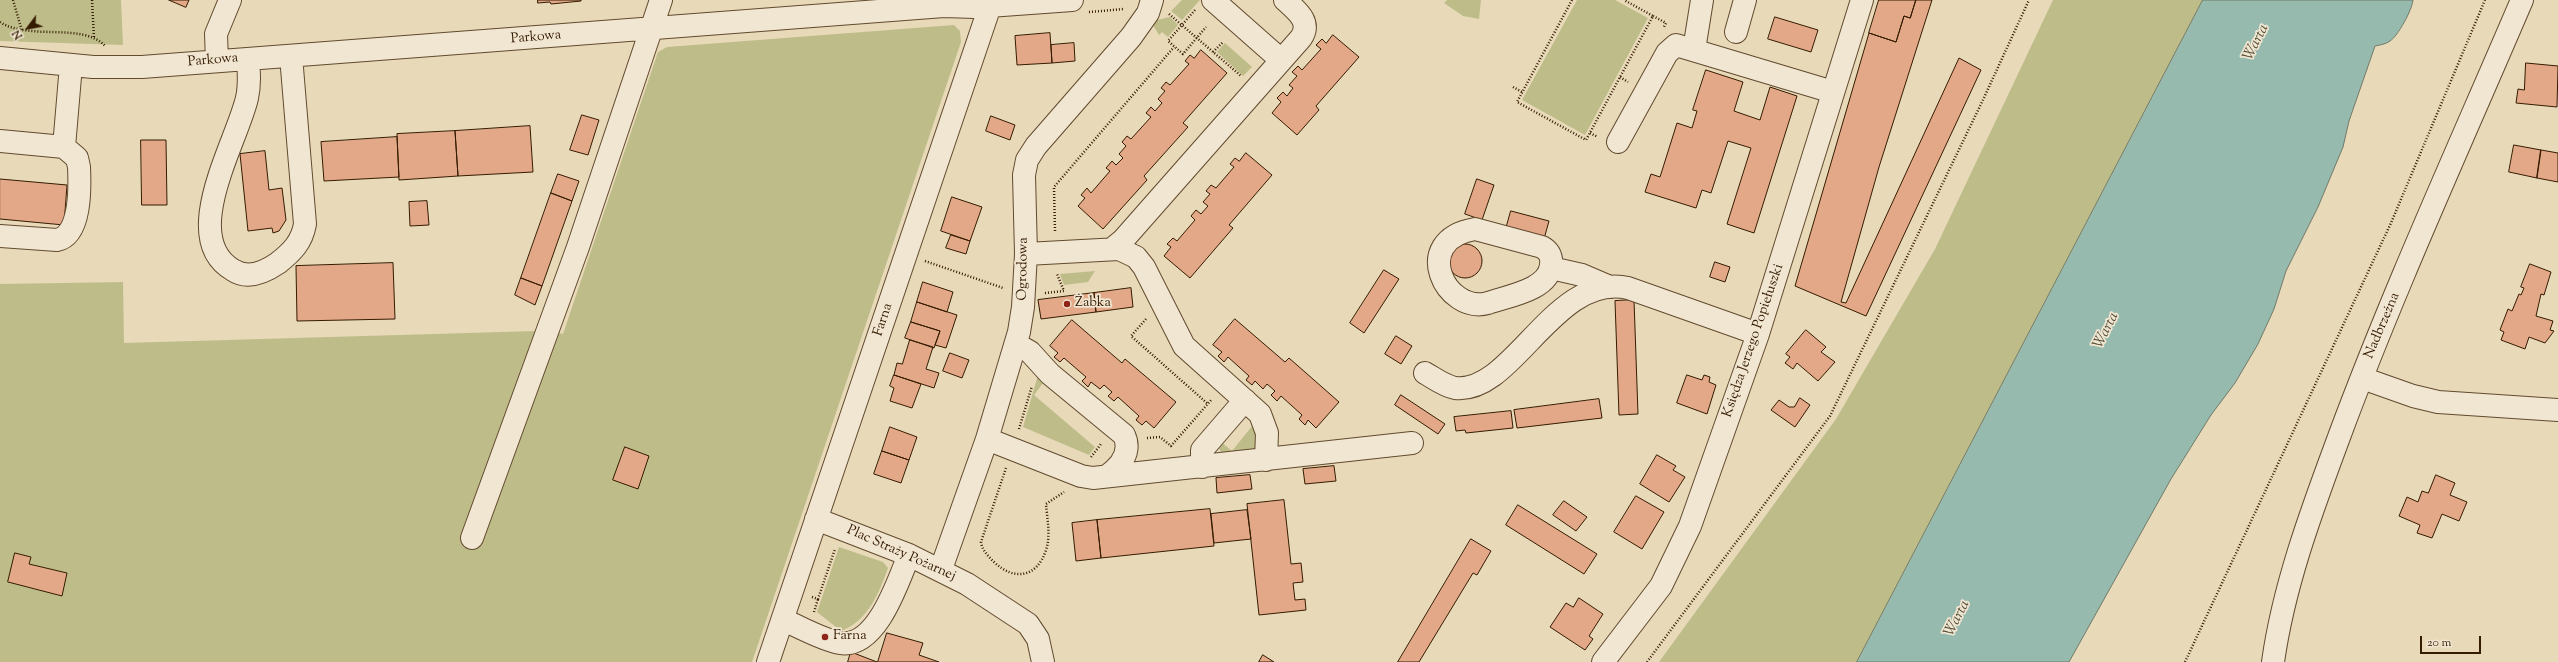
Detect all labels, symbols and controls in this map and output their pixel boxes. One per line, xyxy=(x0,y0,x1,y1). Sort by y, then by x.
north arrow xyxy=(8,8,48,48)
water label: Warta xyxy=(2240,22,2274,64)
text: N xyxy=(9,26,27,42)
street label: Parkowa xyxy=(510,27,562,49)
street label: Parkowa xyxy=(187,50,239,72)
street label: Ogrodowa xyxy=(1015,237,1033,301)
street label: Księdza Jerzego Popiełuszki xyxy=(1720,262,1788,420)
street label: Nadbrzeżna xyxy=(2362,290,2404,362)
place label: Żabka xyxy=(1075,296,1111,312)
marker: Żabka xyxy=(1062,299,1072,309)
street label: Farna xyxy=(871,301,897,339)
water label: Warta xyxy=(2090,310,2124,352)
street label: Plac Straży Pożarnej xyxy=(844,522,958,586)
water label: Warta xyxy=(1941,598,1975,640)
scale bar xyxy=(2422,628,2483,654)
place label: Farna xyxy=(833,629,867,645)
marker: Farna xyxy=(820,632,830,642)
text: 20 m xyxy=(2427,634,2451,652)

